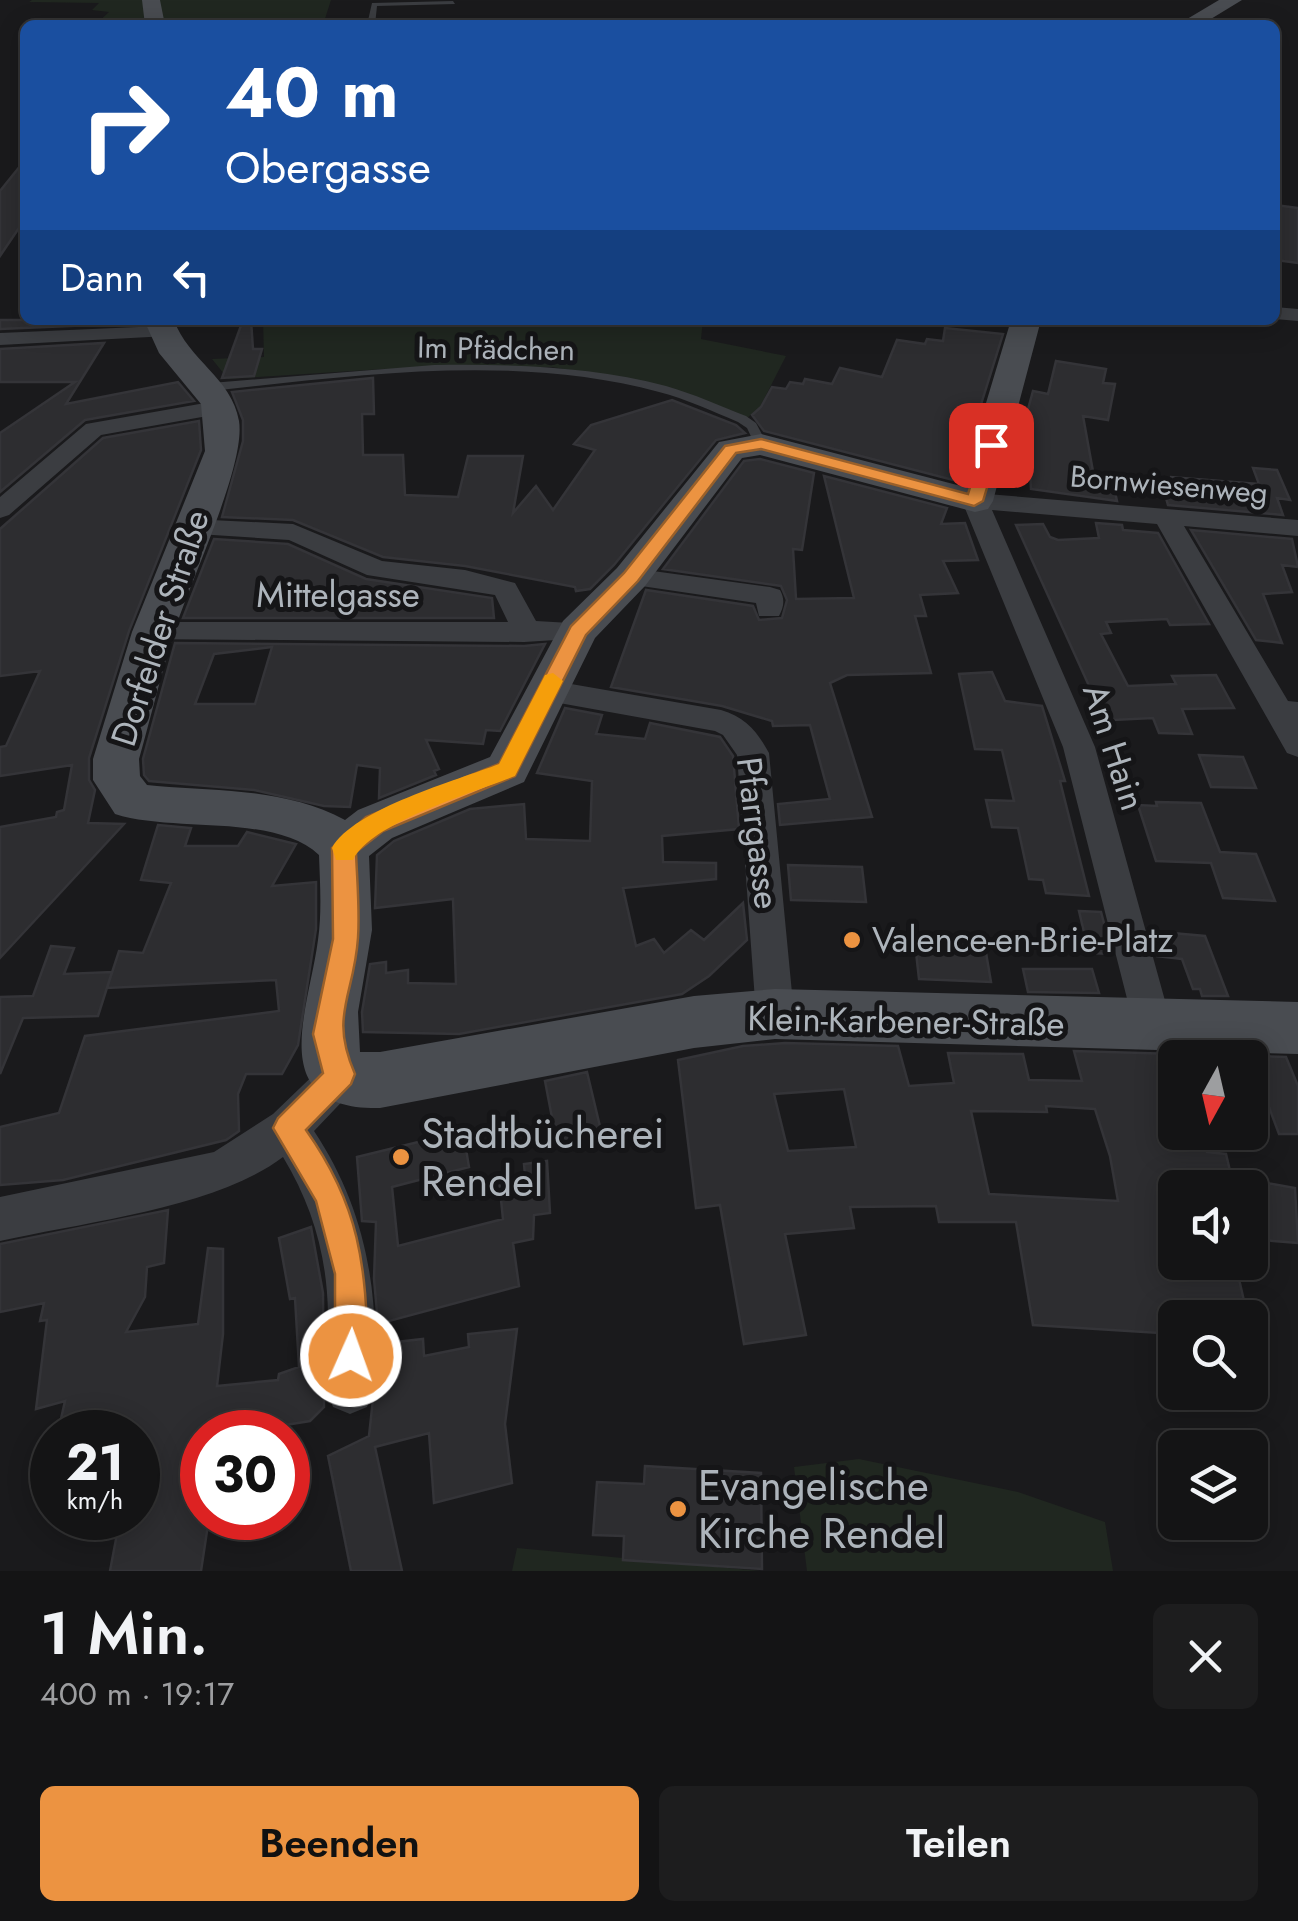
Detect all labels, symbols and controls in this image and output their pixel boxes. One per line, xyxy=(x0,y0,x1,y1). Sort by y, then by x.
text: 40 m xyxy=(225,42,399,143)
icon: right xyxy=(60,60,190,190)
text: Obergasse xyxy=(225,135,431,200)
text: Dann xyxy=(60,250,144,305)
icon: left xyxy=(164,250,219,305)
street label: Im Pfädchen xyxy=(417,326,575,371)
pin xyxy=(949,403,1034,488)
icon: arrive xyxy=(964,418,1019,473)
street label: Bornwiesenweg xyxy=(1068,454,1270,515)
street label: Dorfelder Straße xyxy=(98,503,222,753)
street label: Mittelgasse xyxy=(256,570,420,620)
street label: Am Hain xyxy=(1070,677,1158,817)
street label: Pfarrgasse xyxy=(724,754,792,912)
place label: Valence-en-Brie-Platz xyxy=(872,915,1173,965)
marker: Valence-en-Brie-Platz xyxy=(841,929,863,951)
street label: Klein-Karbener-Straße xyxy=(747,993,1065,1049)
north arrow xyxy=(1158,1040,1268,1150)
map controls xyxy=(1158,1040,1268,1540)
place label: Stadtbücherei Rendel xyxy=(421,1103,664,1212)
marker: Stadtbücherei Rendel xyxy=(390,1146,412,1168)
button: sound xyxy=(1158,1170,1268,1280)
button: search xyxy=(1158,1300,1268,1410)
position arrow xyxy=(299,1304,403,1408)
speed limit sign: 30 xyxy=(180,1410,310,1540)
text: 21 xyxy=(66,1426,124,1499)
button: layers xyxy=(1158,1430,1268,1540)
place label: Evangelische Kirche Rendel xyxy=(698,1455,945,1564)
text: km/h xyxy=(67,1482,123,1518)
marker: Evangelische Kirche Rendel xyxy=(667,1498,689,1520)
text: 1 Min. xyxy=(40,1590,208,1677)
button: close xyxy=(1153,1604,1258,1709)
text: 400 m · 19:17 xyxy=(40,1671,234,1717)
button: Beenden xyxy=(40,1786,639,1901)
button: Teilen xyxy=(659,1786,1258,1901)

